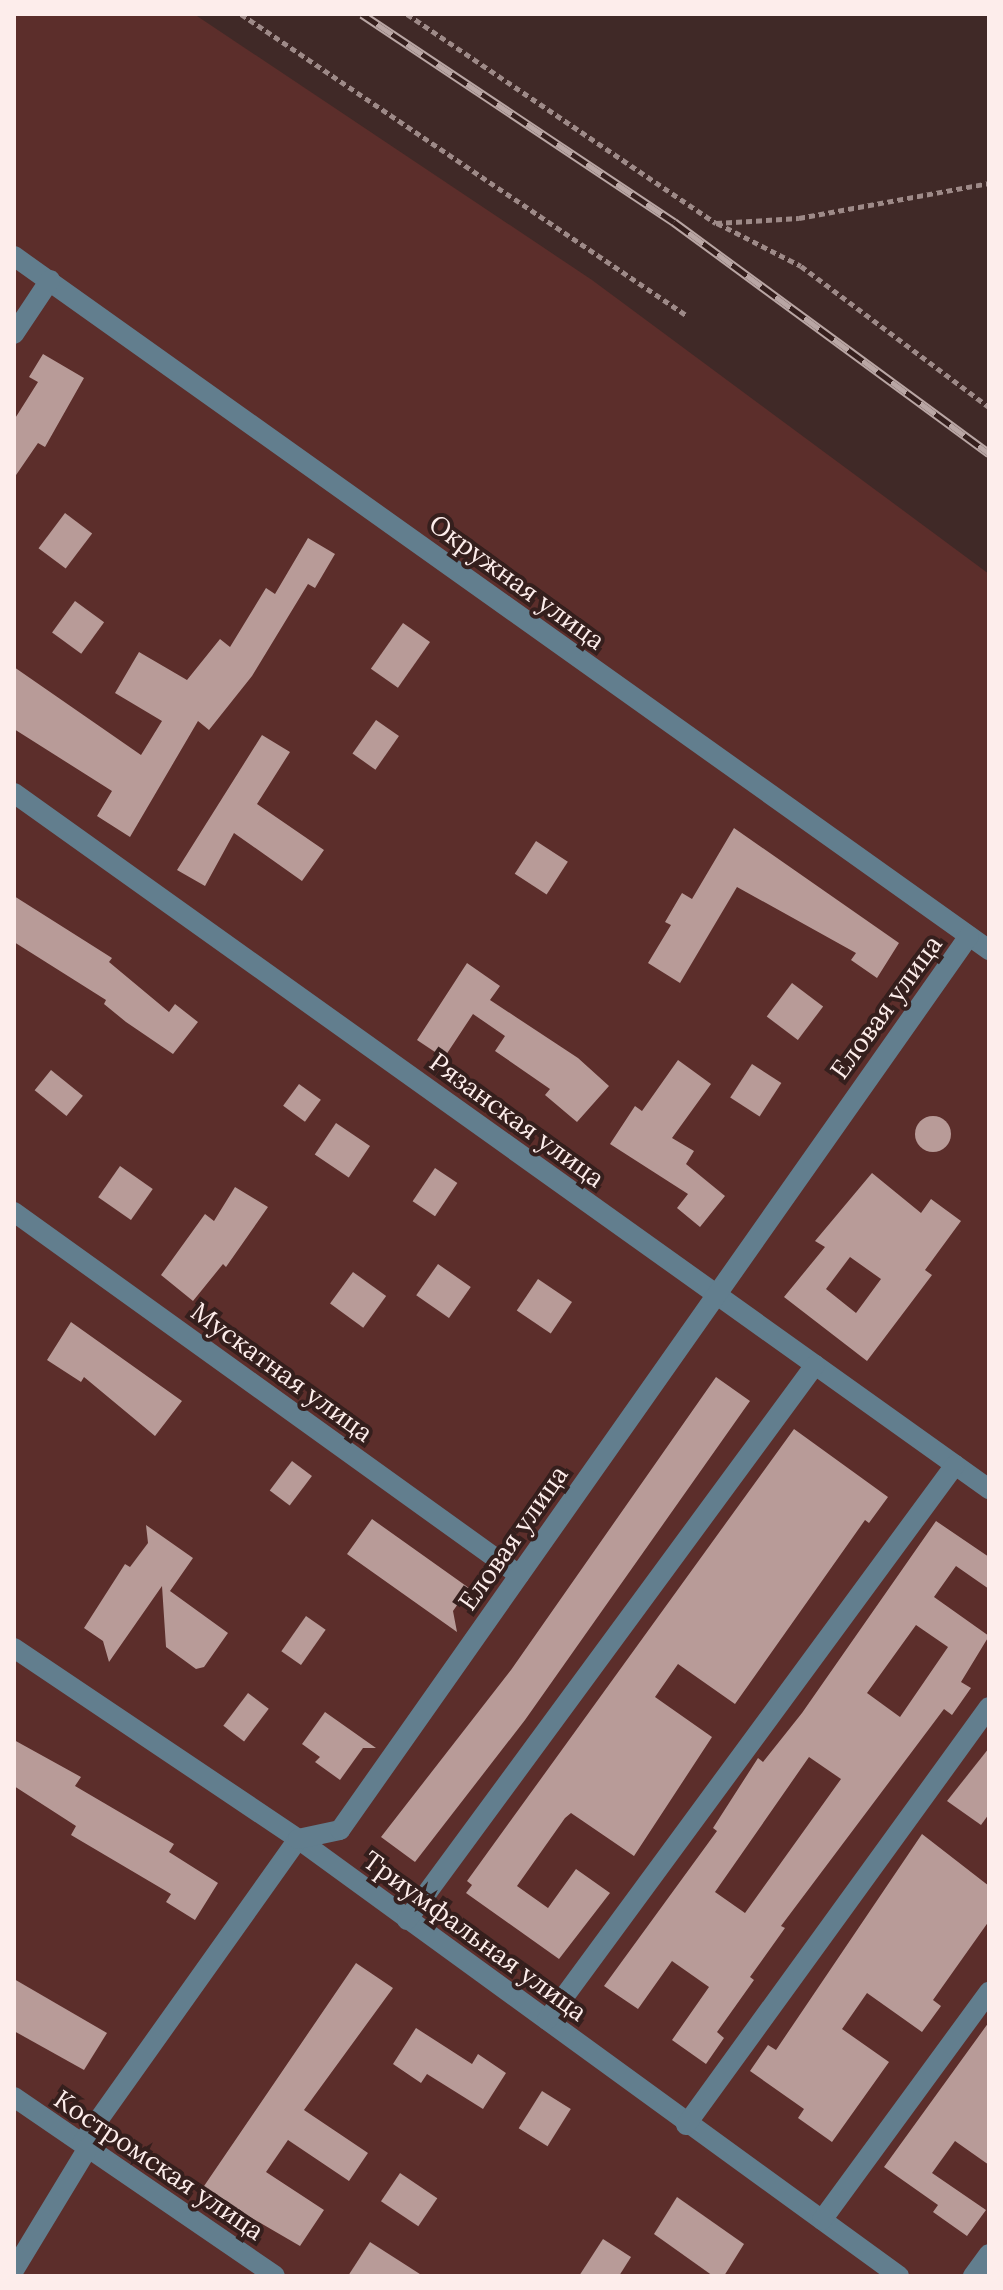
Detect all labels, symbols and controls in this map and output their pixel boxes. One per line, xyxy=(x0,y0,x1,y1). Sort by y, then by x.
street label: Окружная улица xyxy=(423,508,611,656)
street label: Еловая улица xyxy=(824,929,948,1085)
street label: Рязанская улица xyxy=(424,1046,610,1194)
street label: Мускатная улица xyxy=(185,1296,379,1448)
street label: Еловая улица xyxy=(452,1460,574,1616)
street label: Триумфальная улица xyxy=(357,1844,593,2028)
street label: Костромская улица xyxy=(48,2083,270,2247)

